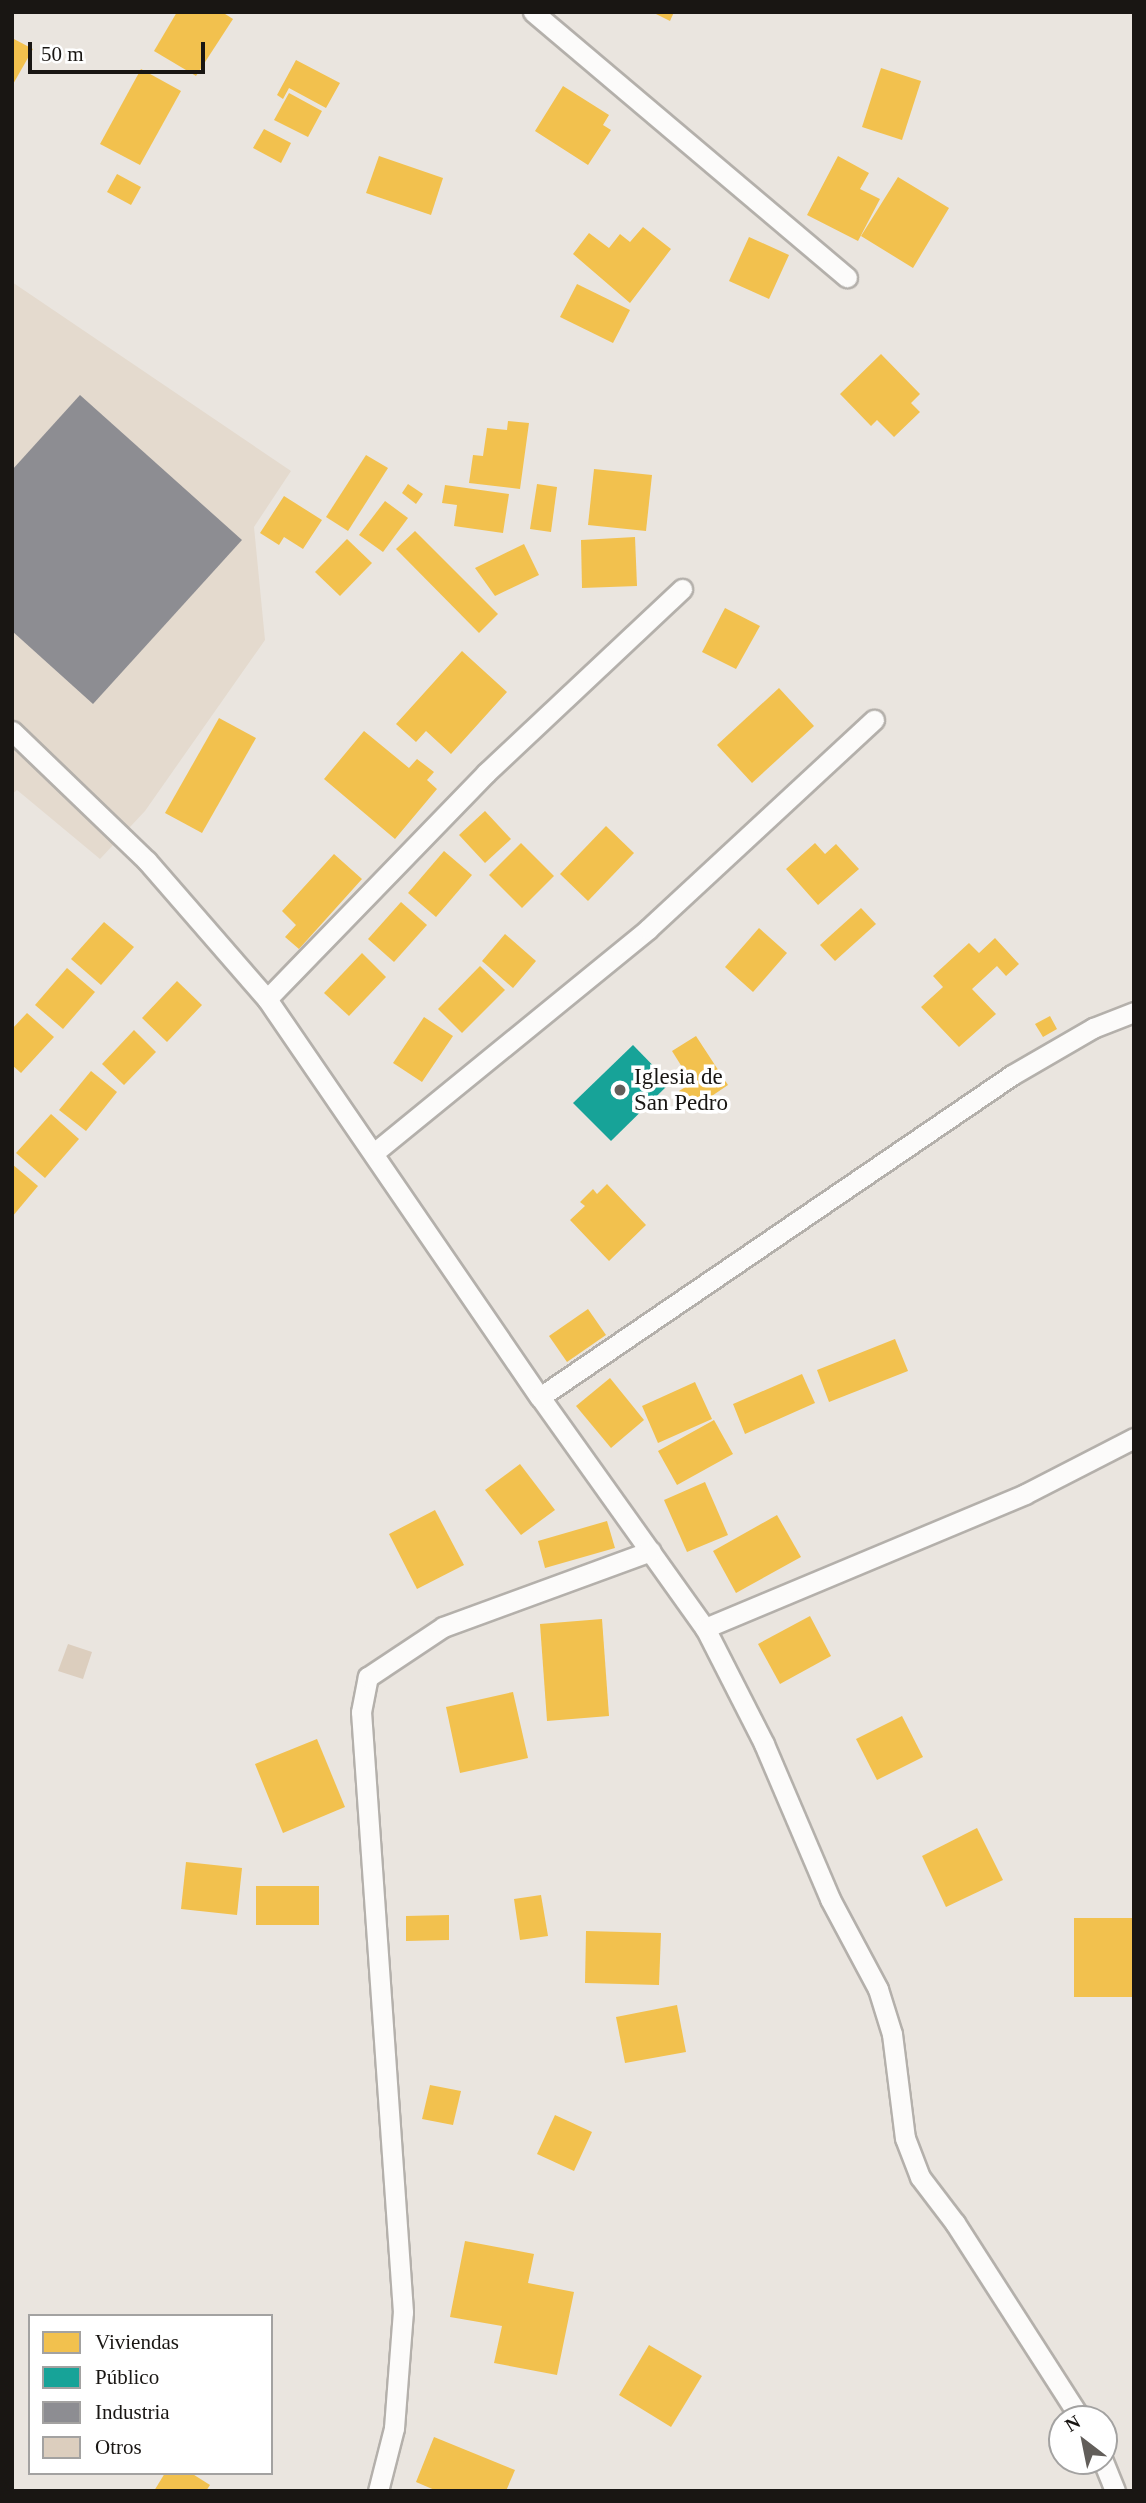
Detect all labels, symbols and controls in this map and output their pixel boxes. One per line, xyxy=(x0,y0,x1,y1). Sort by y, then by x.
scale bar xyxy=(32,28,208,72)
text: 50 m xyxy=(41,42,84,66)
place label: Iglesia de San Pedro xyxy=(634,1063,728,1117)
marker: Iglesia de San Pedro xyxy=(612,1082,628,1098)
legend xyxy=(28,2314,273,2475)
text: Viviendas xyxy=(95,2330,179,2354)
text: Público xyxy=(95,2365,159,2389)
text: Industria xyxy=(95,2400,170,2424)
north arrow xyxy=(1048,2405,1118,2475)
text: N xyxy=(1061,2411,1084,2436)
text: Otros xyxy=(95,2435,142,2459)

